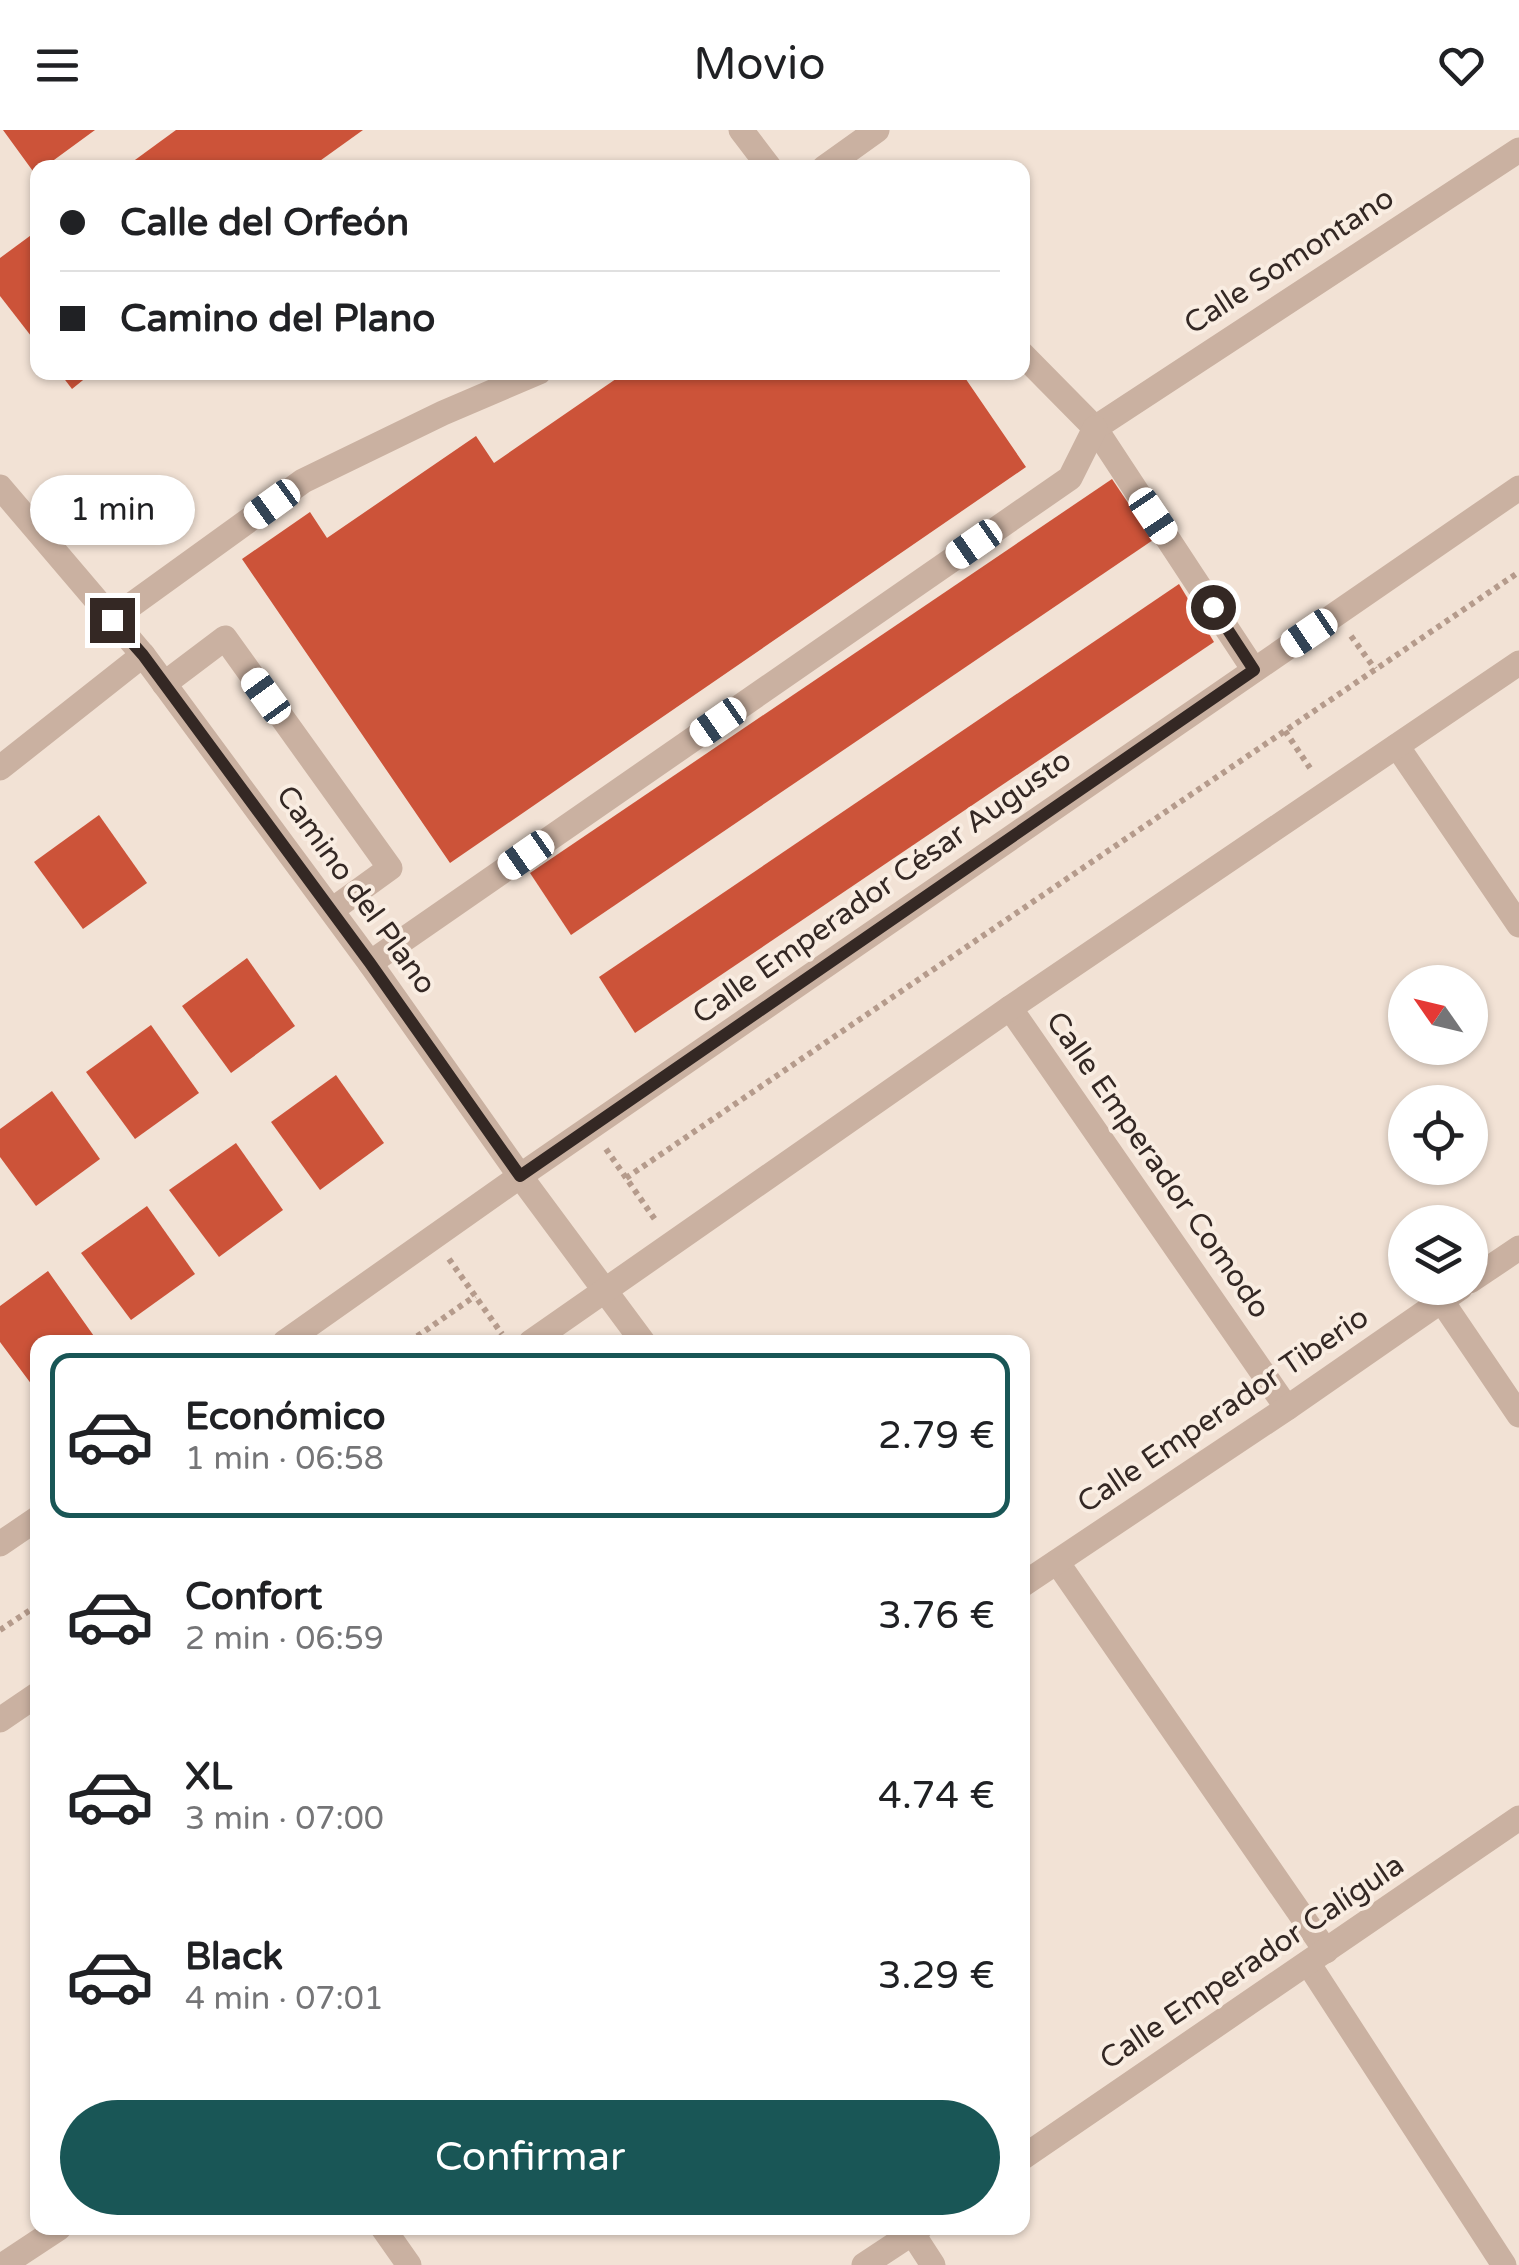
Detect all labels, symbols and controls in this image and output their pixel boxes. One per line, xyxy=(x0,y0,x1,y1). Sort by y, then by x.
icon: menu xyxy=(30,38,85,93)
text: Movio xyxy=(693,38,826,92)
icon: heart xyxy=(1434,38,1489,93)
street label: Calle Somontano xyxy=(1177,179,1401,343)
text: Calle del Orfeón xyxy=(120,200,409,246)
text: Camino del Plano xyxy=(120,296,435,342)
car xyxy=(239,474,305,534)
callout: 1 min xyxy=(29,475,194,545)
car xyxy=(1124,483,1182,549)
text: 1 min xyxy=(70,491,155,529)
car xyxy=(941,515,1007,573)
route start xyxy=(1191,585,1236,630)
route end xyxy=(90,598,135,643)
car xyxy=(1276,604,1342,662)
car xyxy=(236,663,296,729)
car xyxy=(685,693,751,751)
street label: Calle Emperador César Augusto xyxy=(686,742,1078,1032)
street label: Camino del Plano xyxy=(268,778,444,1002)
car xyxy=(493,826,559,884)
north arrow xyxy=(1388,965,1488,1065)
map controls xyxy=(1388,965,1488,1305)
street label: Calle Emperador Comodo xyxy=(1038,1004,1278,1326)
button: locate xyxy=(1388,1085,1488,1185)
button: layers xyxy=(1388,1205,1488,1305)
street label: Calle Emperador Tiberio xyxy=(1070,1299,1376,1521)
icon: car xyxy=(65,1391,155,1481)
text: Económico xyxy=(185,1394,386,1440)
text: 2.79 € xyxy=(878,1413,995,1459)
text: 1 min · 06:58 xyxy=(185,1440,384,1478)
icon: car xyxy=(65,1571,155,1661)
text: Confort xyxy=(185,1574,322,1620)
text: 3.76 € xyxy=(878,1593,995,1639)
text: 2 min · 06:59 xyxy=(185,1620,384,1658)
icon: car xyxy=(65,1751,155,1841)
text: XL xyxy=(185,1754,232,1800)
text: 4.74 € xyxy=(878,1773,995,1819)
text: 3 min · 07:00 xyxy=(185,1800,384,1838)
street label: Calle Emperador Calígula xyxy=(1093,1846,1411,2078)
icon: car xyxy=(65,1931,155,2021)
text: Black xyxy=(185,1934,283,1980)
text: 3.29 € xyxy=(878,1953,995,1999)
text: 4 min · 07:01 xyxy=(185,1980,384,2018)
button: Confirmar xyxy=(60,2100,1000,2215)

